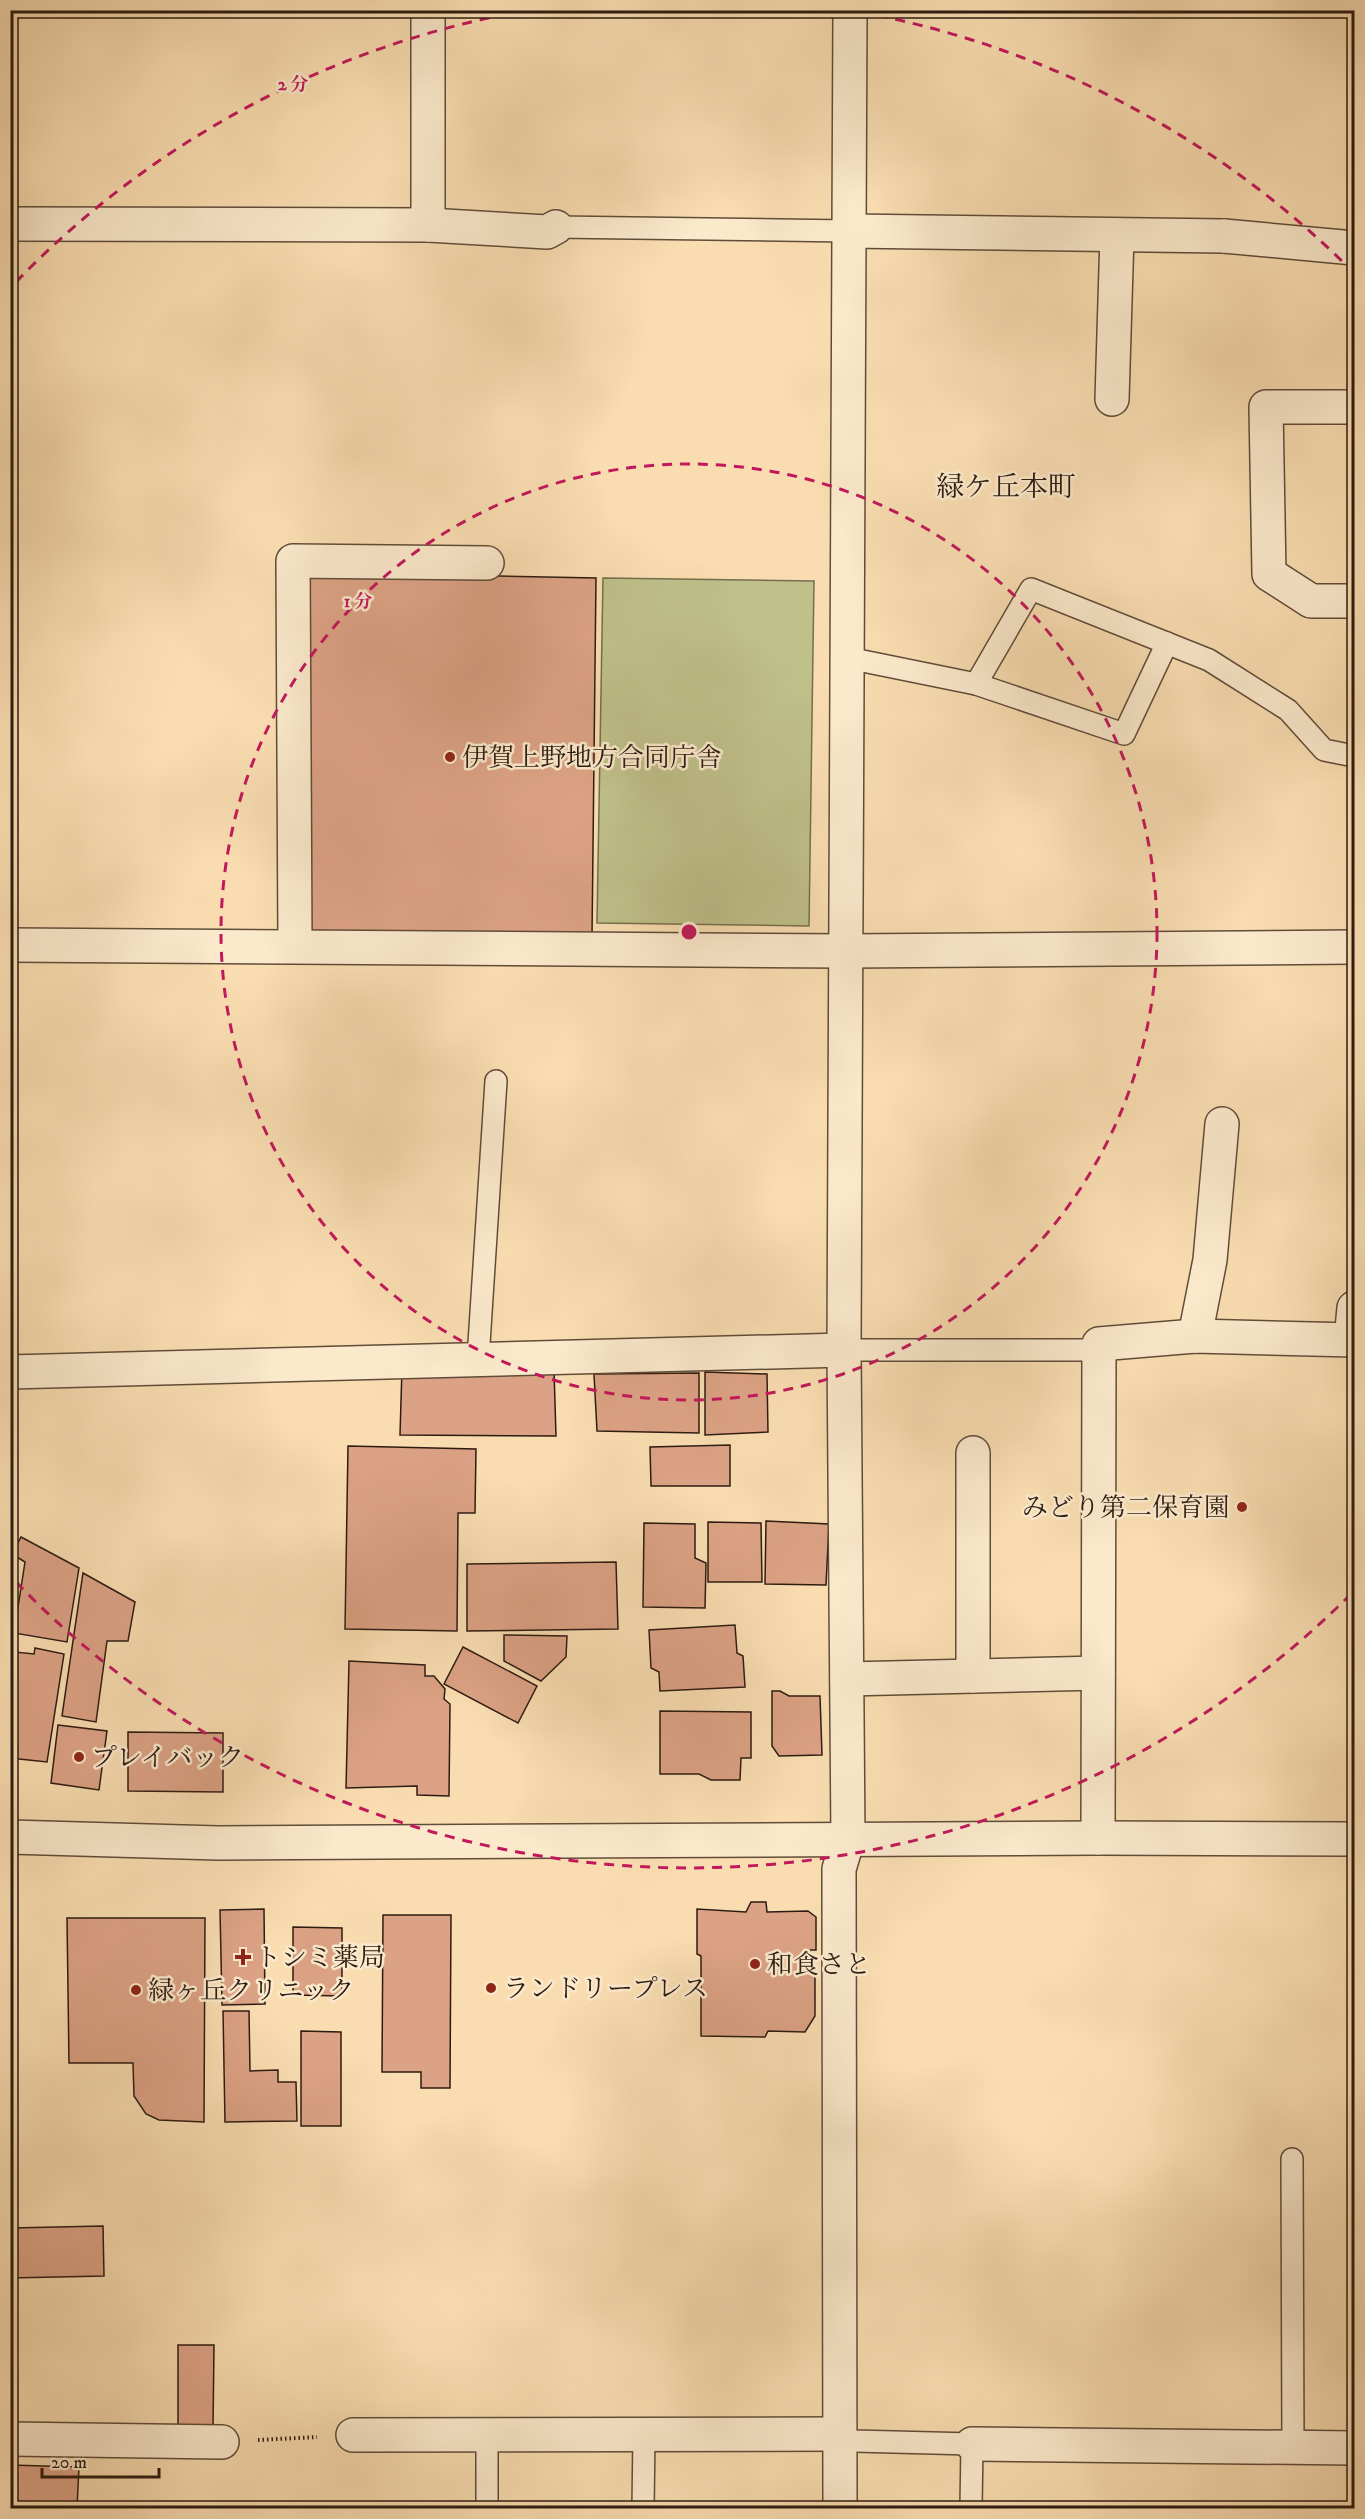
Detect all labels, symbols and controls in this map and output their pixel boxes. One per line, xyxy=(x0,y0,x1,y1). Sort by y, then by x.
text: 2 分 xyxy=(278,74,308,96)
district label: 緑ケ丘本町 xyxy=(936,470,1076,505)
text: 1 分 xyxy=(344,591,372,613)
place label: 伊賀上野地方合同庁舎 xyxy=(462,742,722,775)
marker: 伊賀上野地方合同庁舎 xyxy=(443,750,457,764)
centre of rings xyxy=(679,922,699,942)
place label: みどり第二保育園 xyxy=(1022,1492,1230,1525)
marker: みどり第二保育園 xyxy=(1235,1500,1249,1514)
place label: プレイバック xyxy=(91,1742,244,1775)
marker: プレイバック xyxy=(72,1750,86,1764)
place label: トシミ薬局 xyxy=(255,1942,385,1975)
place label: 和食さと xyxy=(767,1949,871,1982)
marker: トシミ薬局 xyxy=(236,1950,250,1964)
marker: 和食さと xyxy=(748,1957,762,1971)
place label: ランドリープレス xyxy=(503,1973,708,2006)
place label: 緑ヶ丘クリニック xyxy=(148,1975,354,2008)
marker: ランドリープレス xyxy=(484,1981,498,1995)
marker: 緑ヶ丘クリニック xyxy=(129,1983,143,1997)
scale bar xyxy=(42,2441,159,2479)
text: 20 m xyxy=(51,2452,87,2474)

